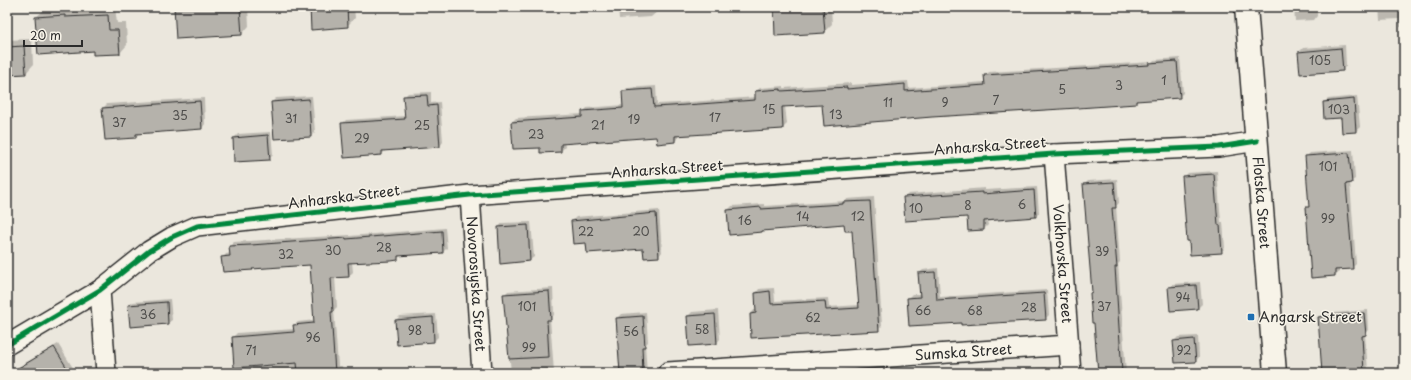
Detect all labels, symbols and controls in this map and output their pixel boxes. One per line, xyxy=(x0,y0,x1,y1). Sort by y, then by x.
scale bar xyxy=(24,22,82,48)
text: 20 m xyxy=(30,26,61,44)
house number: 105 xyxy=(1309,51,1331,69)
house number: 1 xyxy=(1161,71,1167,89)
house number: 3 xyxy=(1115,76,1123,94)
house number: 5 xyxy=(1058,80,1066,98)
house number: 7 xyxy=(993,91,1000,109)
house number: 11 xyxy=(883,93,893,111)
house number: 9 xyxy=(941,93,949,111)
house number: 15 xyxy=(762,100,776,118)
house number: 103 xyxy=(1328,100,1350,118)
house number: 13 xyxy=(829,105,843,123)
house number: 35 xyxy=(172,106,188,124)
house number: 17 xyxy=(709,108,721,126)
house number: 31 xyxy=(285,109,297,127)
house number: 19 xyxy=(628,110,640,128)
house number: 37 xyxy=(112,113,127,131)
house number: 25 xyxy=(414,116,430,134)
house number: 21 xyxy=(591,116,605,134)
house number: 23 xyxy=(528,125,544,143)
house number: 29 xyxy=(354,129,370,147)
street label: Anharska Street xyxy=(933,131,1047,160)
street label: Anharska Street xyxy=(610,154,724,183)
street label: Flotska Street xyxy=(1248,155,1276,249)
house number: 101 xyxy=(1319,157,1337,175)
street label: Anharska Street xyxy=(287,179,401,214)
house number: 6 xyxy=(1018,195,1026,213)
house number: 8 xyxy=(964,196,972,214)
house number: 10 xyxy=(909,199,923,217)
street label: Volkhovska Street xyxy=(1048,204,1078,324)
house number: 14 xyxy=(796,207,810,225)
house number: 12 xyxy=(851,207,865,225)
house number: 99 xyxy=(1321,209,1335,227)
house number: 16 xyxy=(738,211,752,229)
street label: Novorosiyska Street xyxy=(461,215,492,352)
house number: 22 xyxy=(578,222,594,240)
house number: 20 xyxy=(632,222,650,240)
house number: 28 xyxy=(376,238,392,256)
house number: 30 xyxy=(325,241,342,259)
house number: 39 xyxy=(1095,242,1109,260)
house number: 32 xyxy=(278,245,294,263)
house number: 94 xyxy=(1176,288,1191,306)
house number: 101 xyxy=(518,297,536,315)
house number: 37 xyxy=(1097,297,1112,315)
house number: 28 xyxy=(1021,298,1037,316)
house number: 66 xyxy=(915,301,931,319)
house number: 68 xyxy=(967,301,983,319)
house number: 36 xyxy=(140,305,156,323)
place label: Angarsk Street xyxy=(1259,306,1362,327)
house number: 62 xyxy=(805,308,821,326)
marker: Angarsk Street xyxy=(1246,312,1256,322)
house number: 58 xyxy=(694,320,710,338)
house number: 98 xyxy=(408,321,422,339)
house number: 56 xyxy=(623,322,639,340)
house number: 96 xyxy=(305,328,321,346)
house number: 99 xyxy=(522,338,536,356)
street label: Sumska Street xyxy=(914,338,1013,365)
house number: 71 xyxy=(245,341,257,359)
house number: 92 xyxy=(1176,341,1192,359)

